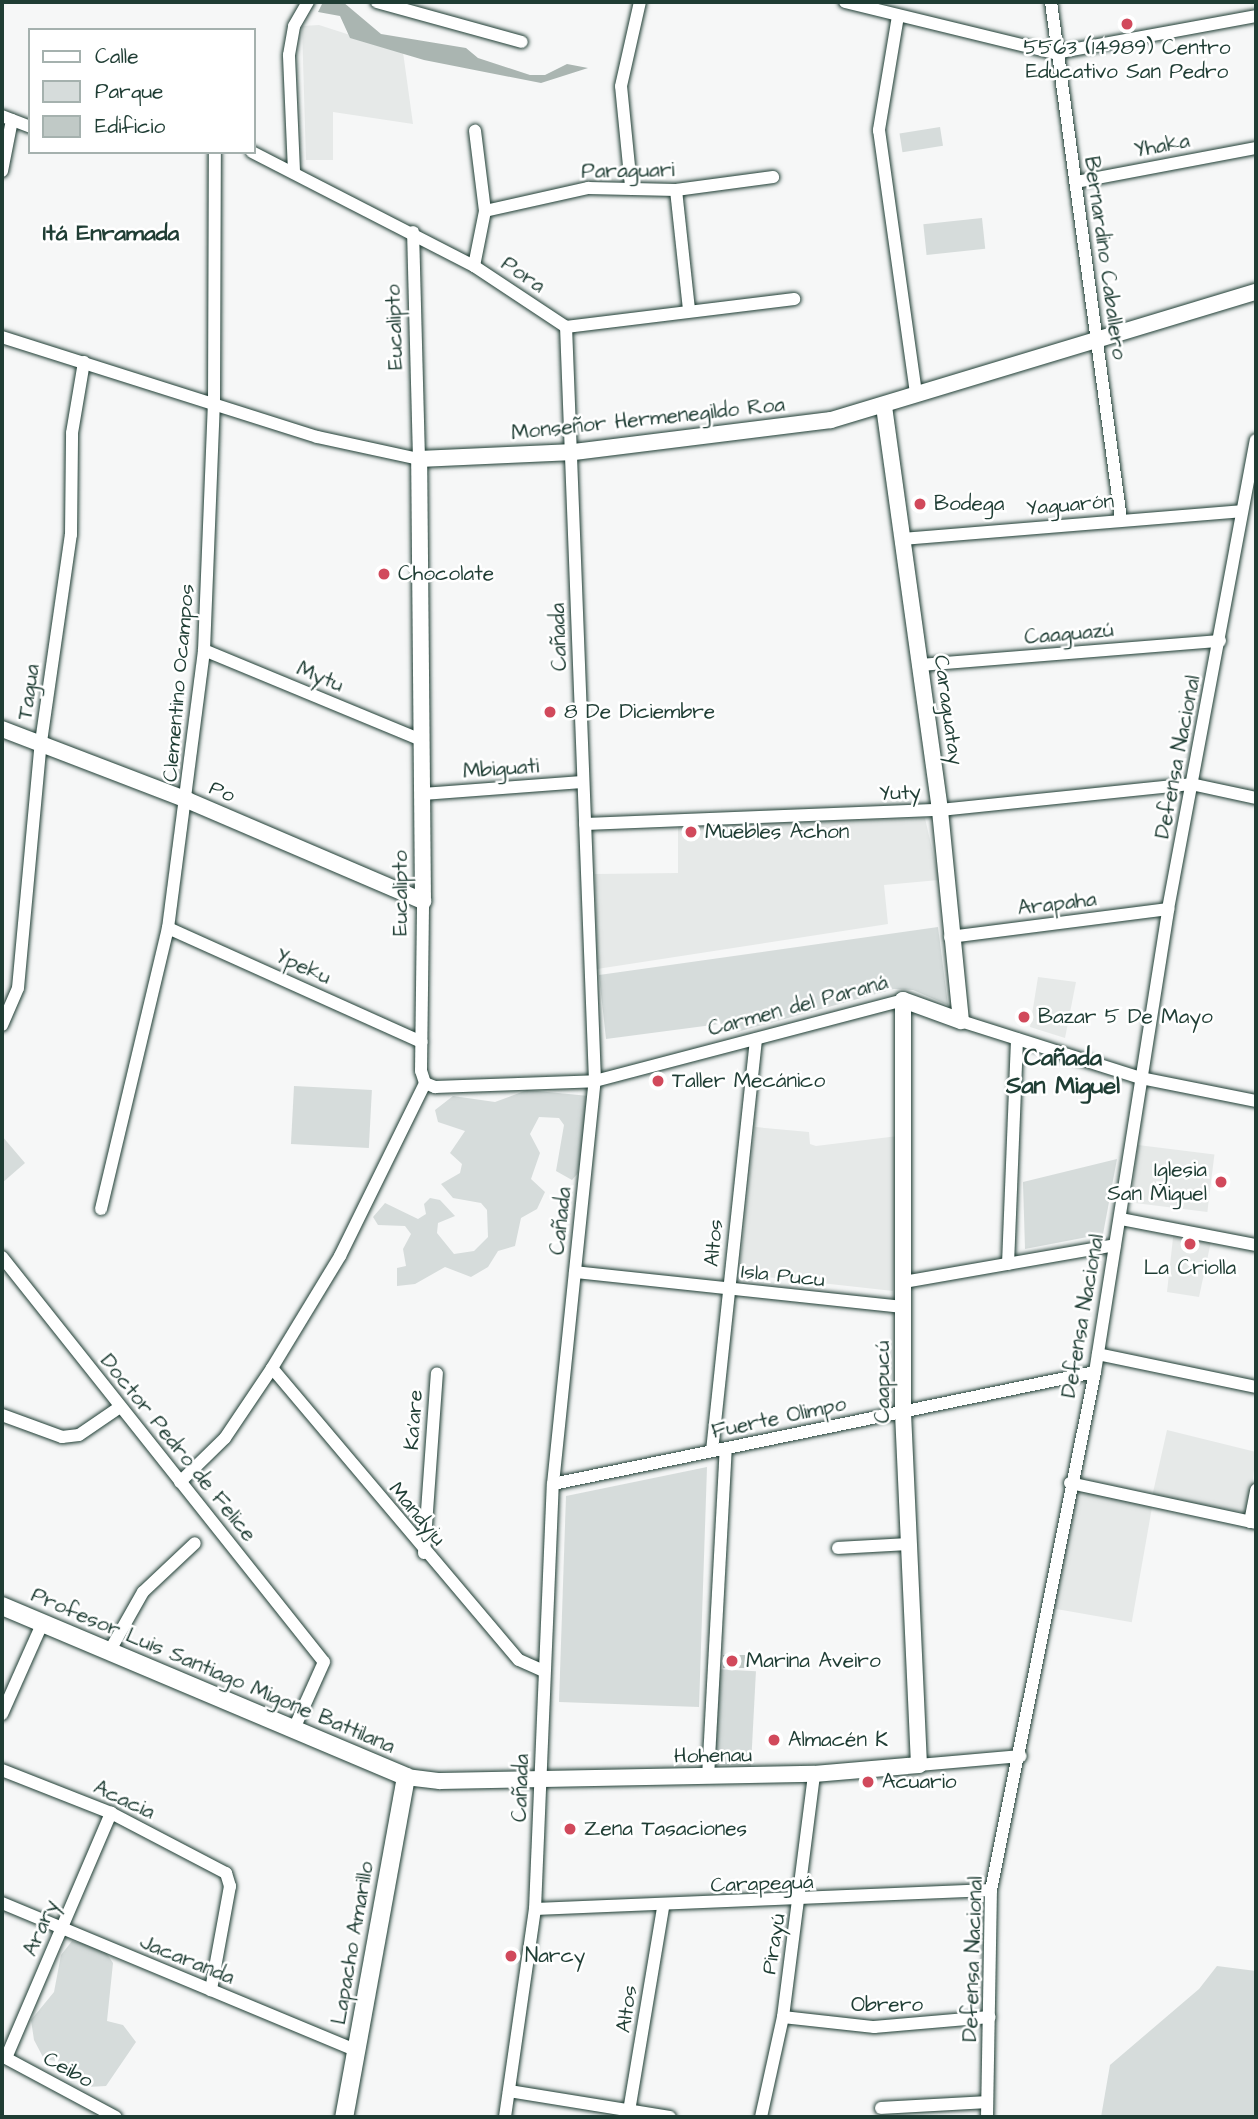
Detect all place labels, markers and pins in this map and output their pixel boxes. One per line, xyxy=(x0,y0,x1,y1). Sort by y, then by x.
marker: 5563 (14989) Centro Educativo San Pedro xyxy=(1119,16,1135,32)
place label: 5563 (14989) Centro Educativo San Pedro xyxy=(1023,35,1231,85)
place label: Bodega xyxy=(934,491,1004,517)
marker: Bodega xyxy=(912,496,928,512)
place label: Chocolate xyxy=(398,561,494,587)
marker: Chocolate xyxy=(376,566,392,582)
place label: 8 De Diciembre xyxy=(564,699,715,725)
marker: 8 De Diciembre xyxy=(542,704,558,720)
place label: Muebles Achon xyxy=(705,819,849,845)
marker: Muebles Achon xyxy=(683,824,699,840)
place label: Bazar 5 De Mayo xyxy=(1038,1004,1213,1030)
marker: Bazar 5 De Mayo xyxy=(1016,1009,1032,1025)
place label: Taller Mecánico xyxy=(672,1068,825,1094)
marker: Taller Mecánico xyxy=(650,1073,666,1089)
place label: Iglesia San Miguel xyxy=(1107,1157,1207,1207)
marker: Iglesia San Miguel xyxy=(1213,1174,1229,1190)
marker: La Criolla xyxy=(1182,1236,1198,1252)
place label: La Criolla xyxy=(1144,1255,1236,1281)
place label: Marina Aveiro xyxy=(746,1648,881,1674)
marker: Marina Aveiro xyxy=(724,1653,740,1669)
place label: Almacén K xyxy=(788,1727,888,1753)
marker: Almacén K xyxy=(766,1732,782,1748)
place label: Acuario xyxy=(882,1769,957,1795)
marker: Acuario xyxy=(860,1774,876,1790)
place label: Zena Tasaciones xyxy=(584,1816,747,1842)
marker: Zena Tasaciones xyxy=(562,1821,578,1837)
place label: Narcy xyxy=(525,1943,585,1969)
marker: Narcy xyxy=(503,1948,519,1964)

